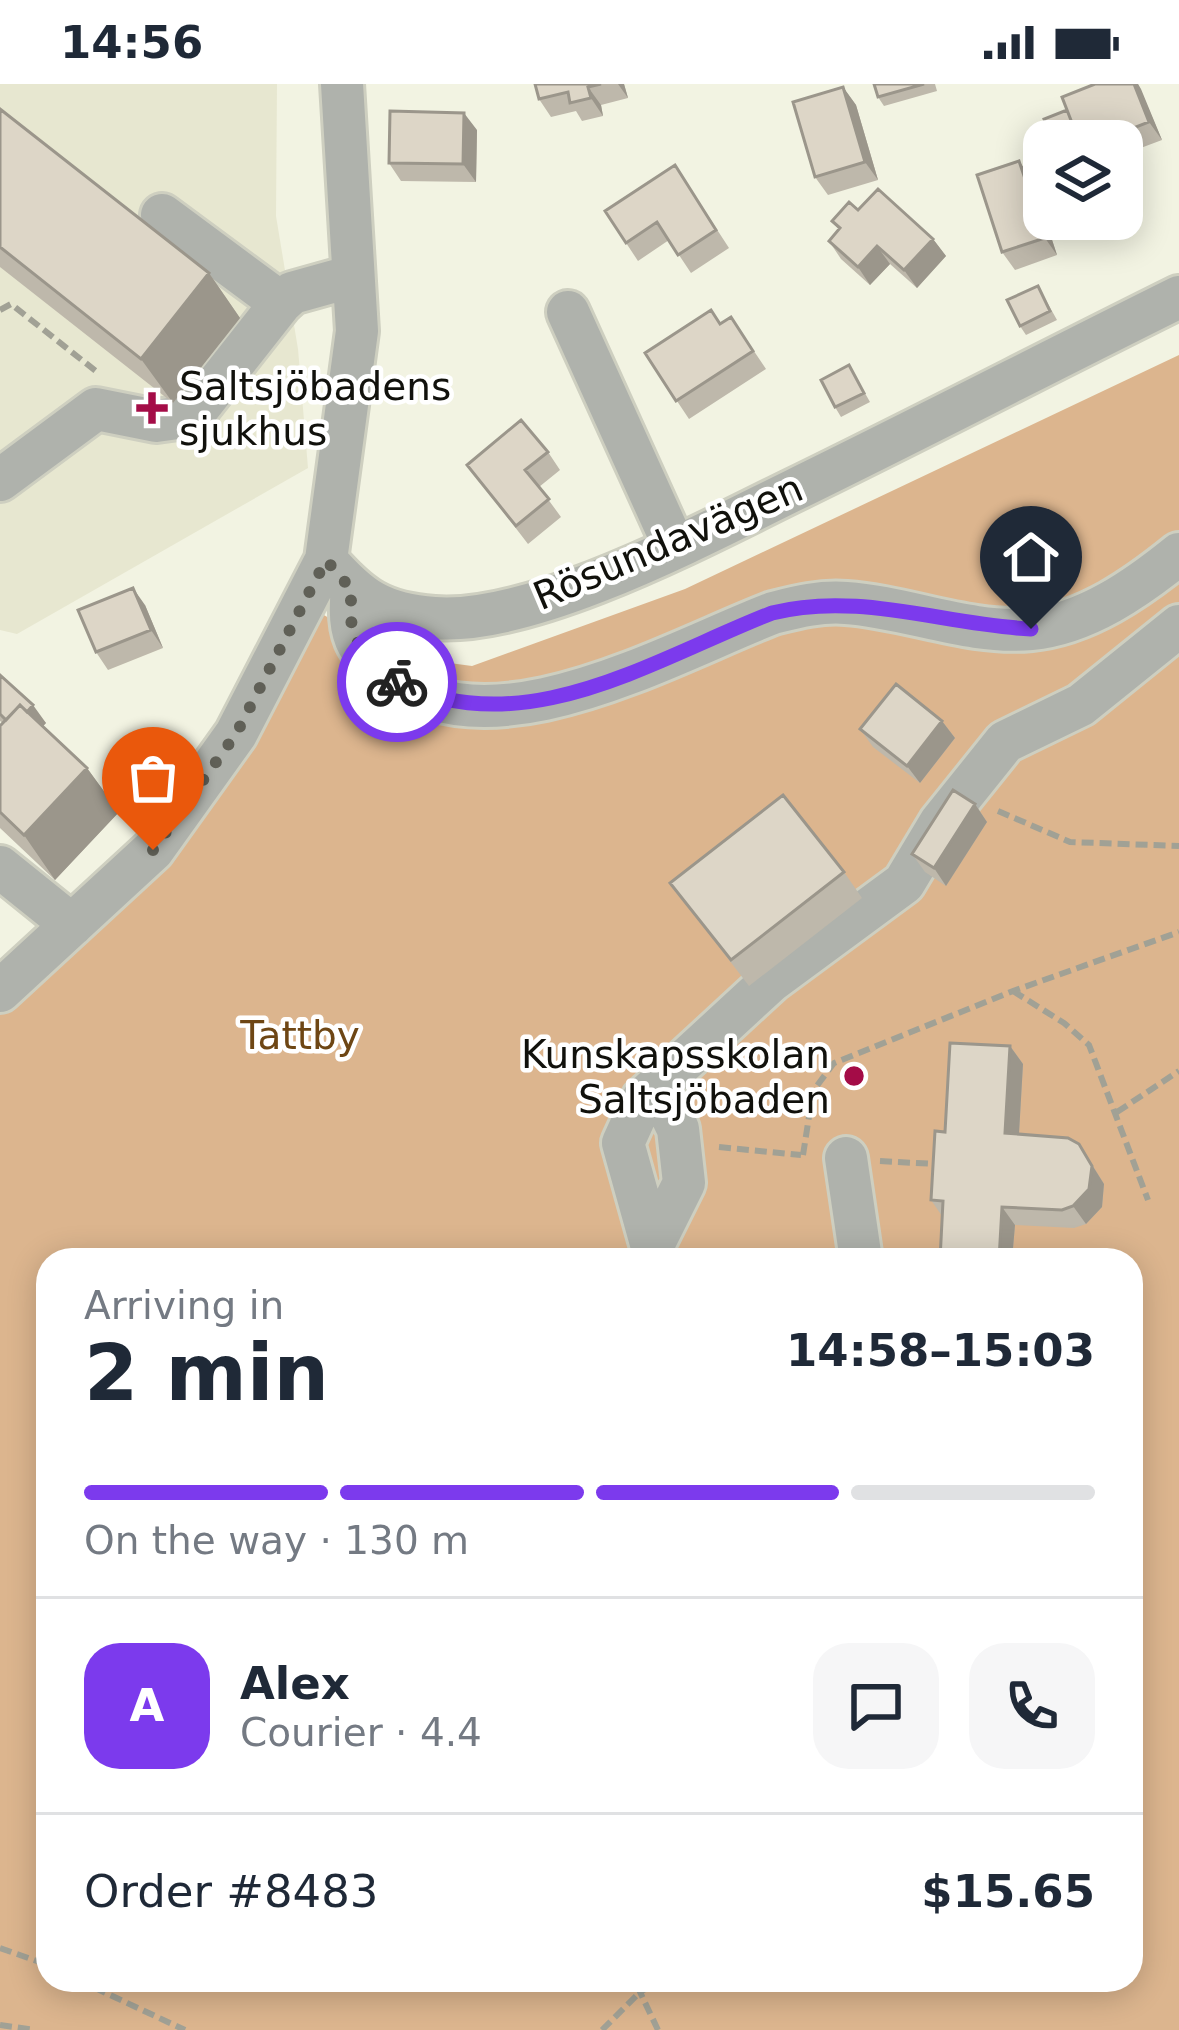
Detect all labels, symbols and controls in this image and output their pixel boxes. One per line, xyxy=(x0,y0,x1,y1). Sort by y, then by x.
text: 14:56 xyxy=(60,16,203,69)
map controls xyxy=(1023,120,1143,240)
button: layers xyxy=(1023,120,1143,240)
place label: Saltsjöbadens sjukhus xyxy=(179,364,451,454)
marker: Saltsjöbadens sjukhus xyxy=(136,392,168,424)
street label: Rösundavägen xyxy=(527,465,809,619)
pin xyxy=(980,506,1082,629)
icon: home xyxy=(998,524,1064,590)
courier xyxy=(337,622,457,742)
icon: bike xyxy=(364,649,430,715)
pin xyxy=(102,727,204,850)
icon: bag xyxy=(120,745,186,811)
park label: Tattby xyxy=(239,1013,360,1058)
place label: Kunskapsskolan Saltsjöbaden xyxy=(521,1032,830,1122)
marker: Kunskapsskolan Saltsjöbaden xyxy=(841,1063,867,1089)
text: Arriving in xyxy=(84,1283,284,1328)
text: 14:58–15:03 xyxy=(786,1324,1095,1377)
text: 2 min xyxy=(84,1328,329,1418)
text: On the way · 130 m xyxy=(84,1518,469,1563)
button: chat xyxy=(813,1643,939,1769)
button: phone xyxy=(969,1643,1095,1769)
text: Alex xyxy=(240,1657,350,1710)
text: A xyxy=(130,1679,164,1732)
text: Courier · 4.4 xyxy=(240,1710,482,1755)
text: Order #8483 xyxy=(84,1865,378,1918)
text: $15.65 xyxy=(921,1865,1095,1918)

